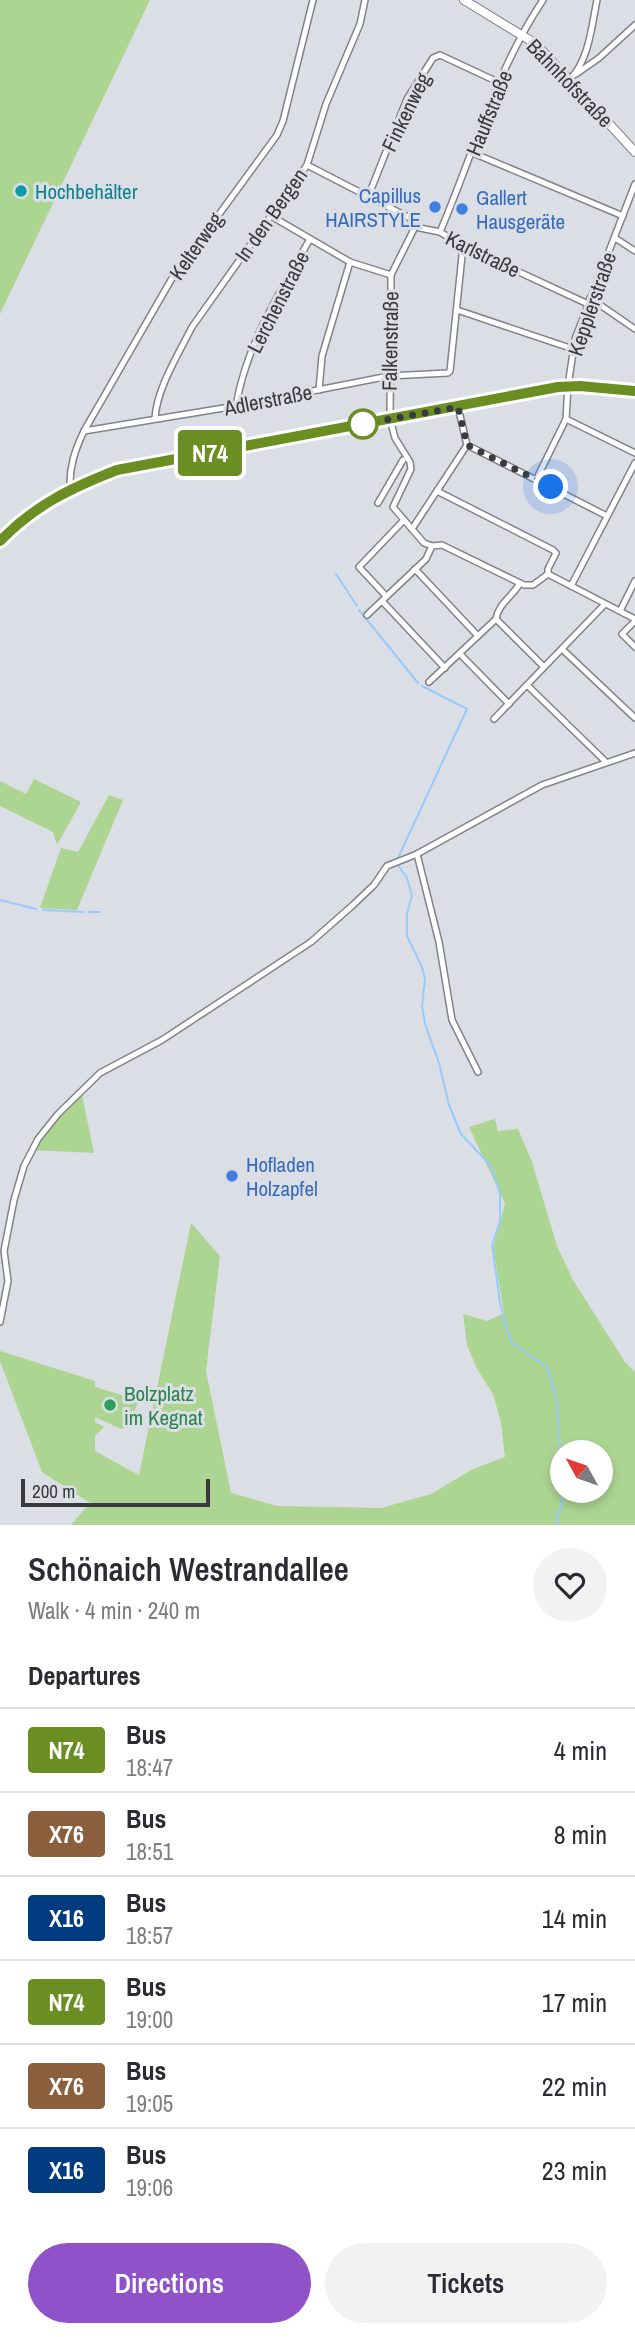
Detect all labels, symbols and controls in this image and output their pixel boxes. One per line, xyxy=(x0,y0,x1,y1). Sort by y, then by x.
street label: Bahnhofstraße xyxy=(520,32,620,134)
street label: Hauffstraße xyxy=(459,66,519,160)
street label: Finkenweg xyxy=(375,67,438,156)
street label: In den Bergen xyxy=(228,162,314,268)
place label: Hochbehälter xyxy=(35,177,138,206)
place label: Capillus HAIRSTYLE xyxy=(325,181,421,234)
marker: Hochbehälter xyxy=(13,183,29,199)
place label: Gallert Hausgeräte xyxy=(476,183,565,236)
marker: Capillus HAIRSTYLE xyxy=(427,199,443,215)
marker: Gallert Hausgeräte xyxy=(454,201,470,217)
street label: Kelterweg xyxy=(162,206,230,286)
street label: Karlstraße xyxy=(441,224,525,284)
street label: Lerchenstraße xyxy=(240,246,316,358)
street label: Kepplerstraße xyxy=(561,248,623,360)
street label: Falkenstraße xyxy=(375,291,405,391)
street label: Adlerstraße xyxy=(221,377,314,423)
unlabelled marker xyxy=(348,409,378,439)
line badge: N74 xyxy=(170,430,250,476)
text: N74 xyxy=(192,437,228,469)
your location xyxy=(533,469,568,504)
place label: Hofladen Holzapfel xyxy=(246,1150,318,1203)
marker: Hofladen Holzapfel xyxy=(224,1168,240,1184)
place label: Bolzplatz im Kegnat xyxy=(124,1379,203,1432)
marker: Bolzplatz im Kegnat xyxy=(102,1397,118,1413)
north arrow xyxy=(550,1440,612,1503)
map controls xyxy=(550,1440,613,1503)
scale bar xyxy=(21,1476,210,1508)
text: 200 m xyxy=(32,1478,75,1504)
text: Schönaich Westrandallee xyxy=(28,1547,349,1591)
button: heart xyxy=(533,1548,607,1622)
text: Walk · 4 min · 240 m xyxy=(28,1595,200,1626)
text: Departures xyxy=(28,1658,141,1693)
text: Bus xyxy=(126,1717,166,1752)
text: 4 min xyxy=(554,1733,607,1768)
text: N74 xyxy=(48,1734,85,1766)
text: 18:47 xyxy=(126,1752,173,1783)
text: Bus xyxy=(126,1801,166,1836)
text: 8 min xyxy=(554,1817,607,1852)
text: X76 xyxy=(49,1818,84,1850)
text: 18:51 xyxy=(126,1836,173,1867)
text: Bus xyxy=(126,1885,166,1920)
text: 14 min xyxy=(542,1901,607,1936)
text: X16 xyxy=(49,1902,84,1934)
text: 18:57 xyxy=(126,1920,173,1951)
text: Bus xyxy=(126,1969,166,2004)
text: 17 min xyxy=(542,1985,607,2020)
text: N74 xyxy=(48,1986,85,2018)
text: 19:00 xyxy=(126,2004,173,2035)
text: Bus xyxy=(126,2053,166,2088)
text: 22 min xyxy=(542,2069,607,2104)
text: X76 xyxy=(49,2070,84,2102)
text: 19:05 xyxy=(126,2088,173,2119)
text: Bus xyxy=(126,2137,166,2172)
text: 23 min xyxy=(542,2153,607,2188)
text: X16 xyxy=(49,2154,84,2186)
text: 19:06 xyxy=(126,2172,173,2203)
button: Directions xyxy=(28,2243,311,2323)
button: Tickets xyxy=(325,2243,607,2323)

